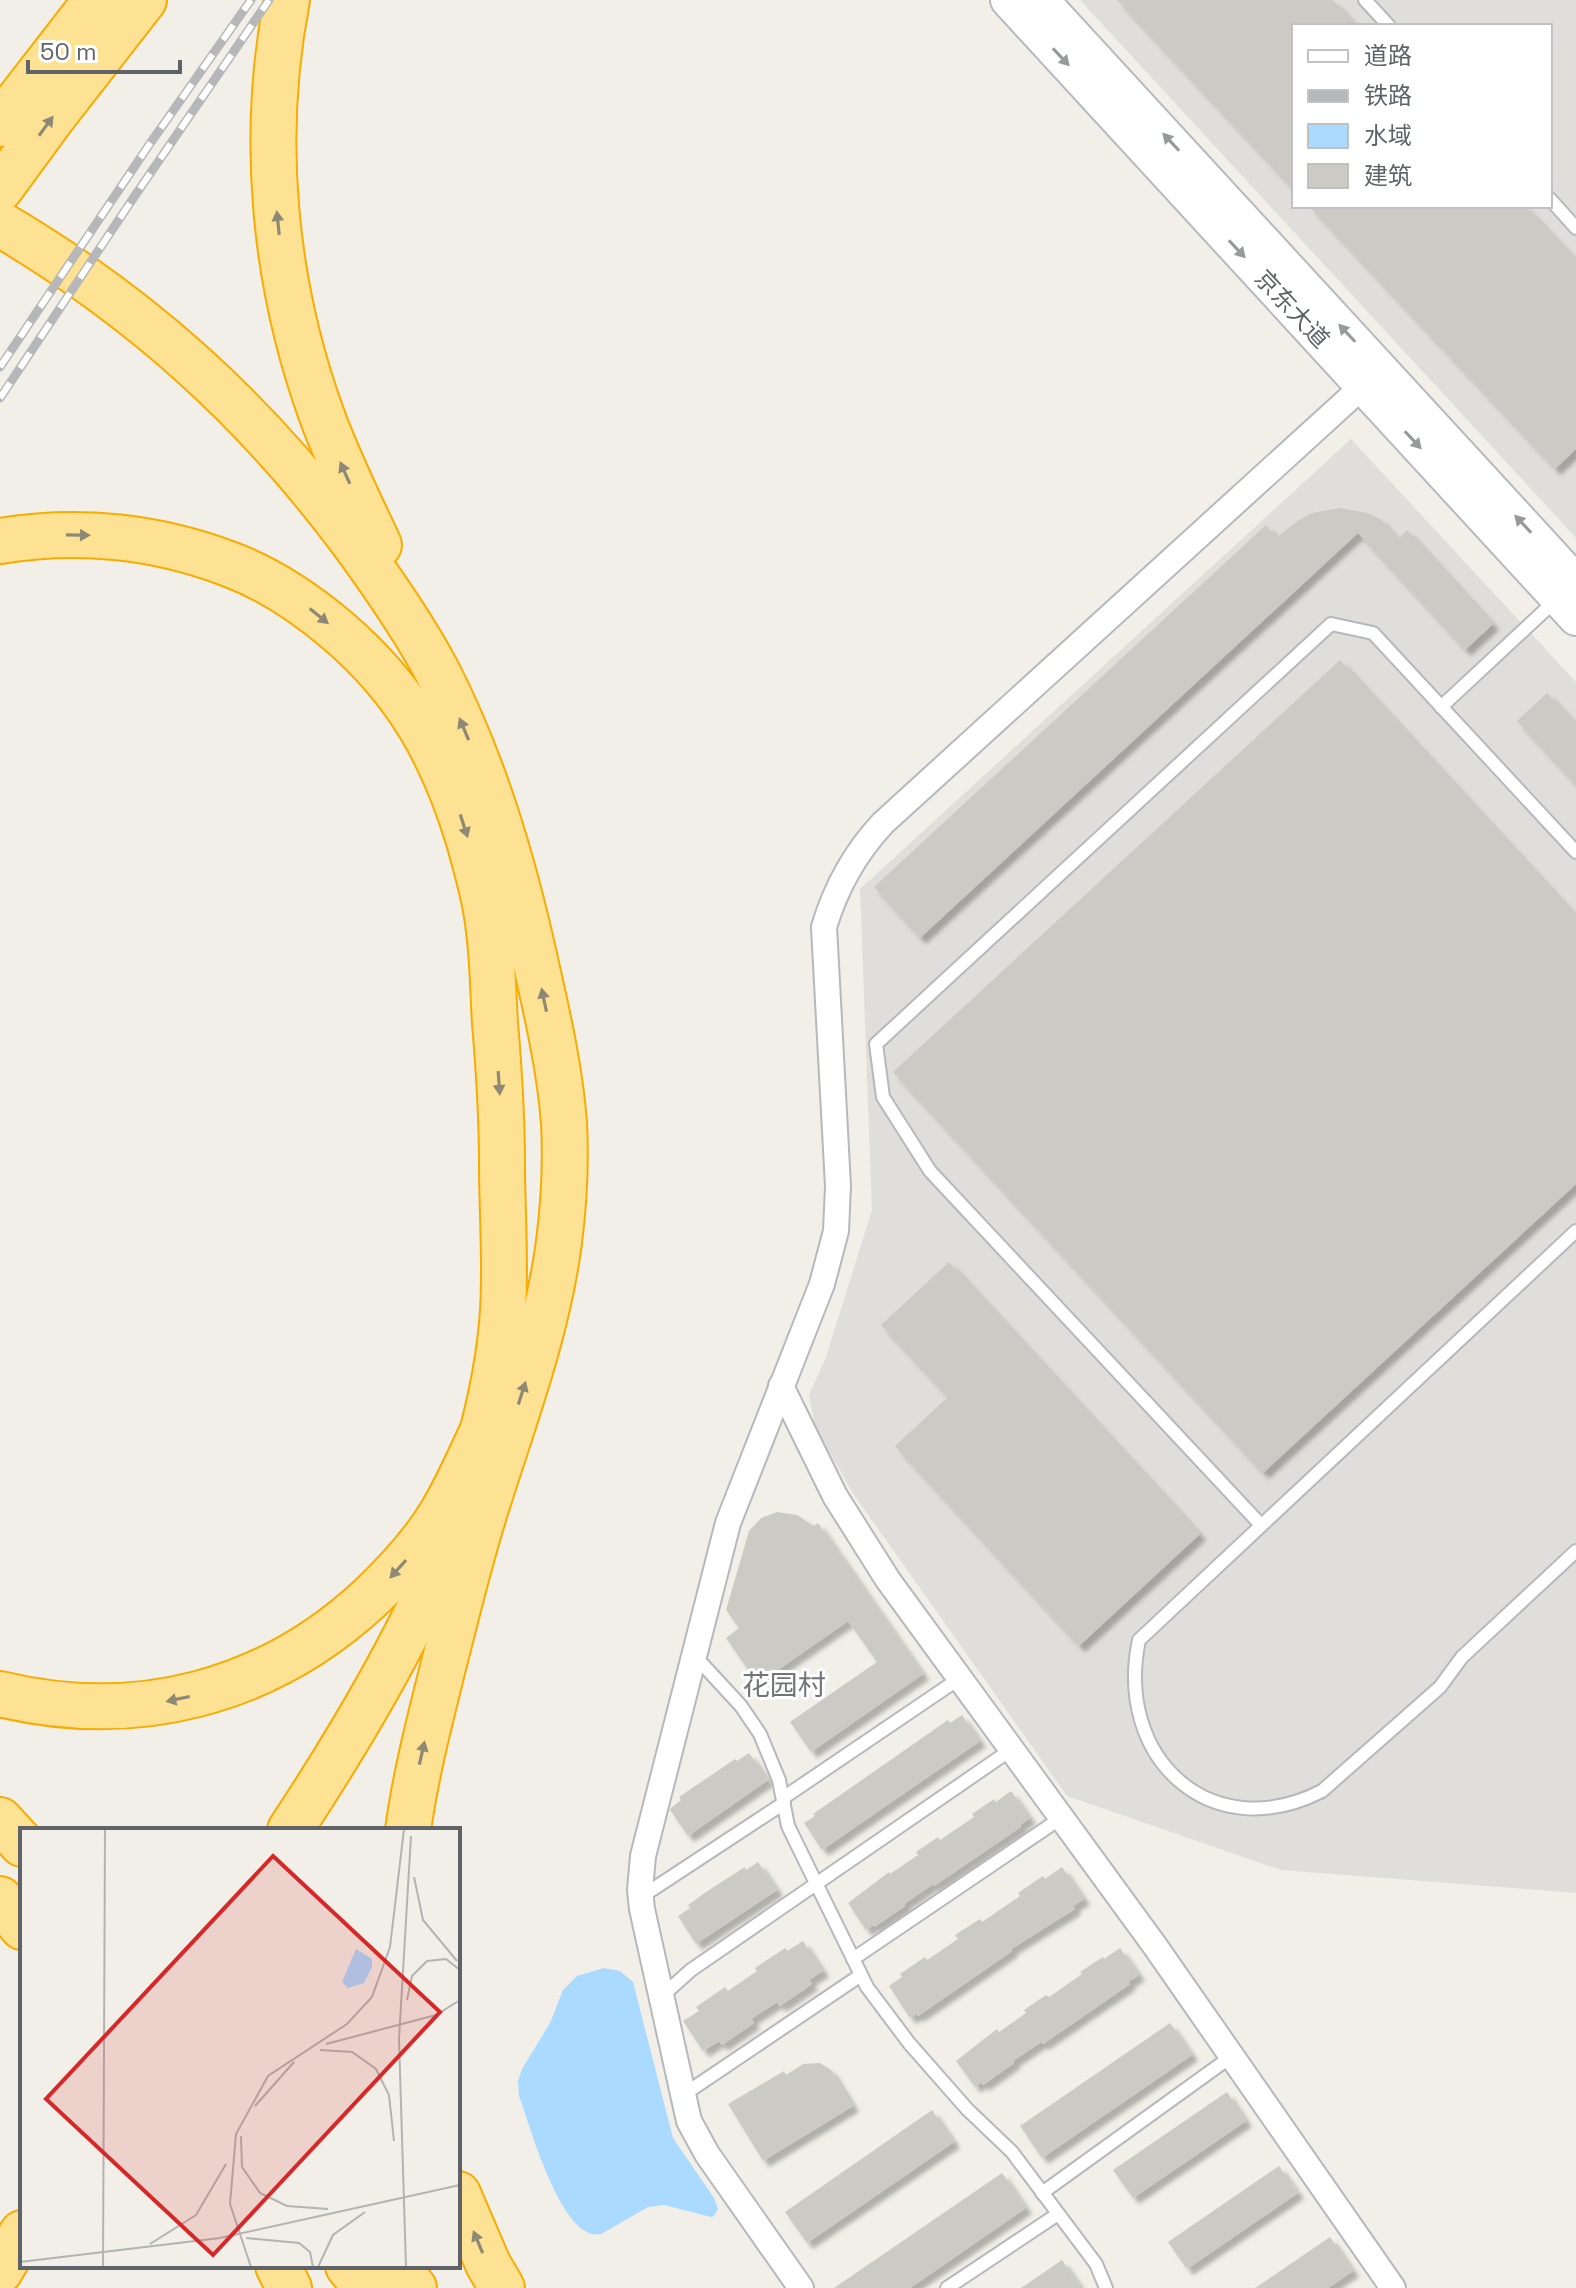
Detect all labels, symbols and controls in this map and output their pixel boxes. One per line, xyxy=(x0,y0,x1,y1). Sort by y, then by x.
scale bar xyxy=(28,24,180,74)
legend xyxy=(1292,24,1552,208)
text: 50 m xyxy=(40,36,97,67)
text: 道路 xyxy=(1364,40,1412,71)
one-way arrow xyxy=(1051,48,1069,67)
text: 铁路 xyxy=(1364,80,1412,111)
one-way arrow xyxy=(38,115,53,136)
text: 水域 xyxy=(1364,120,1412,151)
one-way arrow xyxy=(1163,132,1181,151)
text: 建筑 xyxy=(1364,160,1412,191)
one-way arrow xyxy=(271,210,284,235)
one-way arrow xyxy=(1227,239,1245,258)
street label: 京东大道 xyxy=(1248,263,1336,354)
one-way arrow xyxy=(1339,324,1357,343)
one-way arrow xyxy=(1403,431,1421,450)
one-way arrow xyxy=(338,461,351,485)
one-way arrow xyxy=(1515,515,1533,534)
one-way arrow xyxy=(66,528,91,541)
one-way arrow xyxy=(309,607,329,624)
one-way arrow xyxy=(457,717,470,741)
one-way arrow xyxy=(458,814,471,838)
one-way arrow xyxy=(537,987,549,1012)
one-way arrow xyxy=(493,1070,506,1096)
one-way arrow xyxy=(516,1381,529,1405)
one-way arrow xyxy=(389,1560,407,1579)
district label: 花园村 xyxy=(742,1667,826,1703)
one-way arrow xyxy=(165,1693,190,1706)
one-way arrow xyxy=(416,1741,429,1766)
inset map xyxy=(20,1828,460,2268)
one-way arrow xyxy=(472,2230,485,2253)

